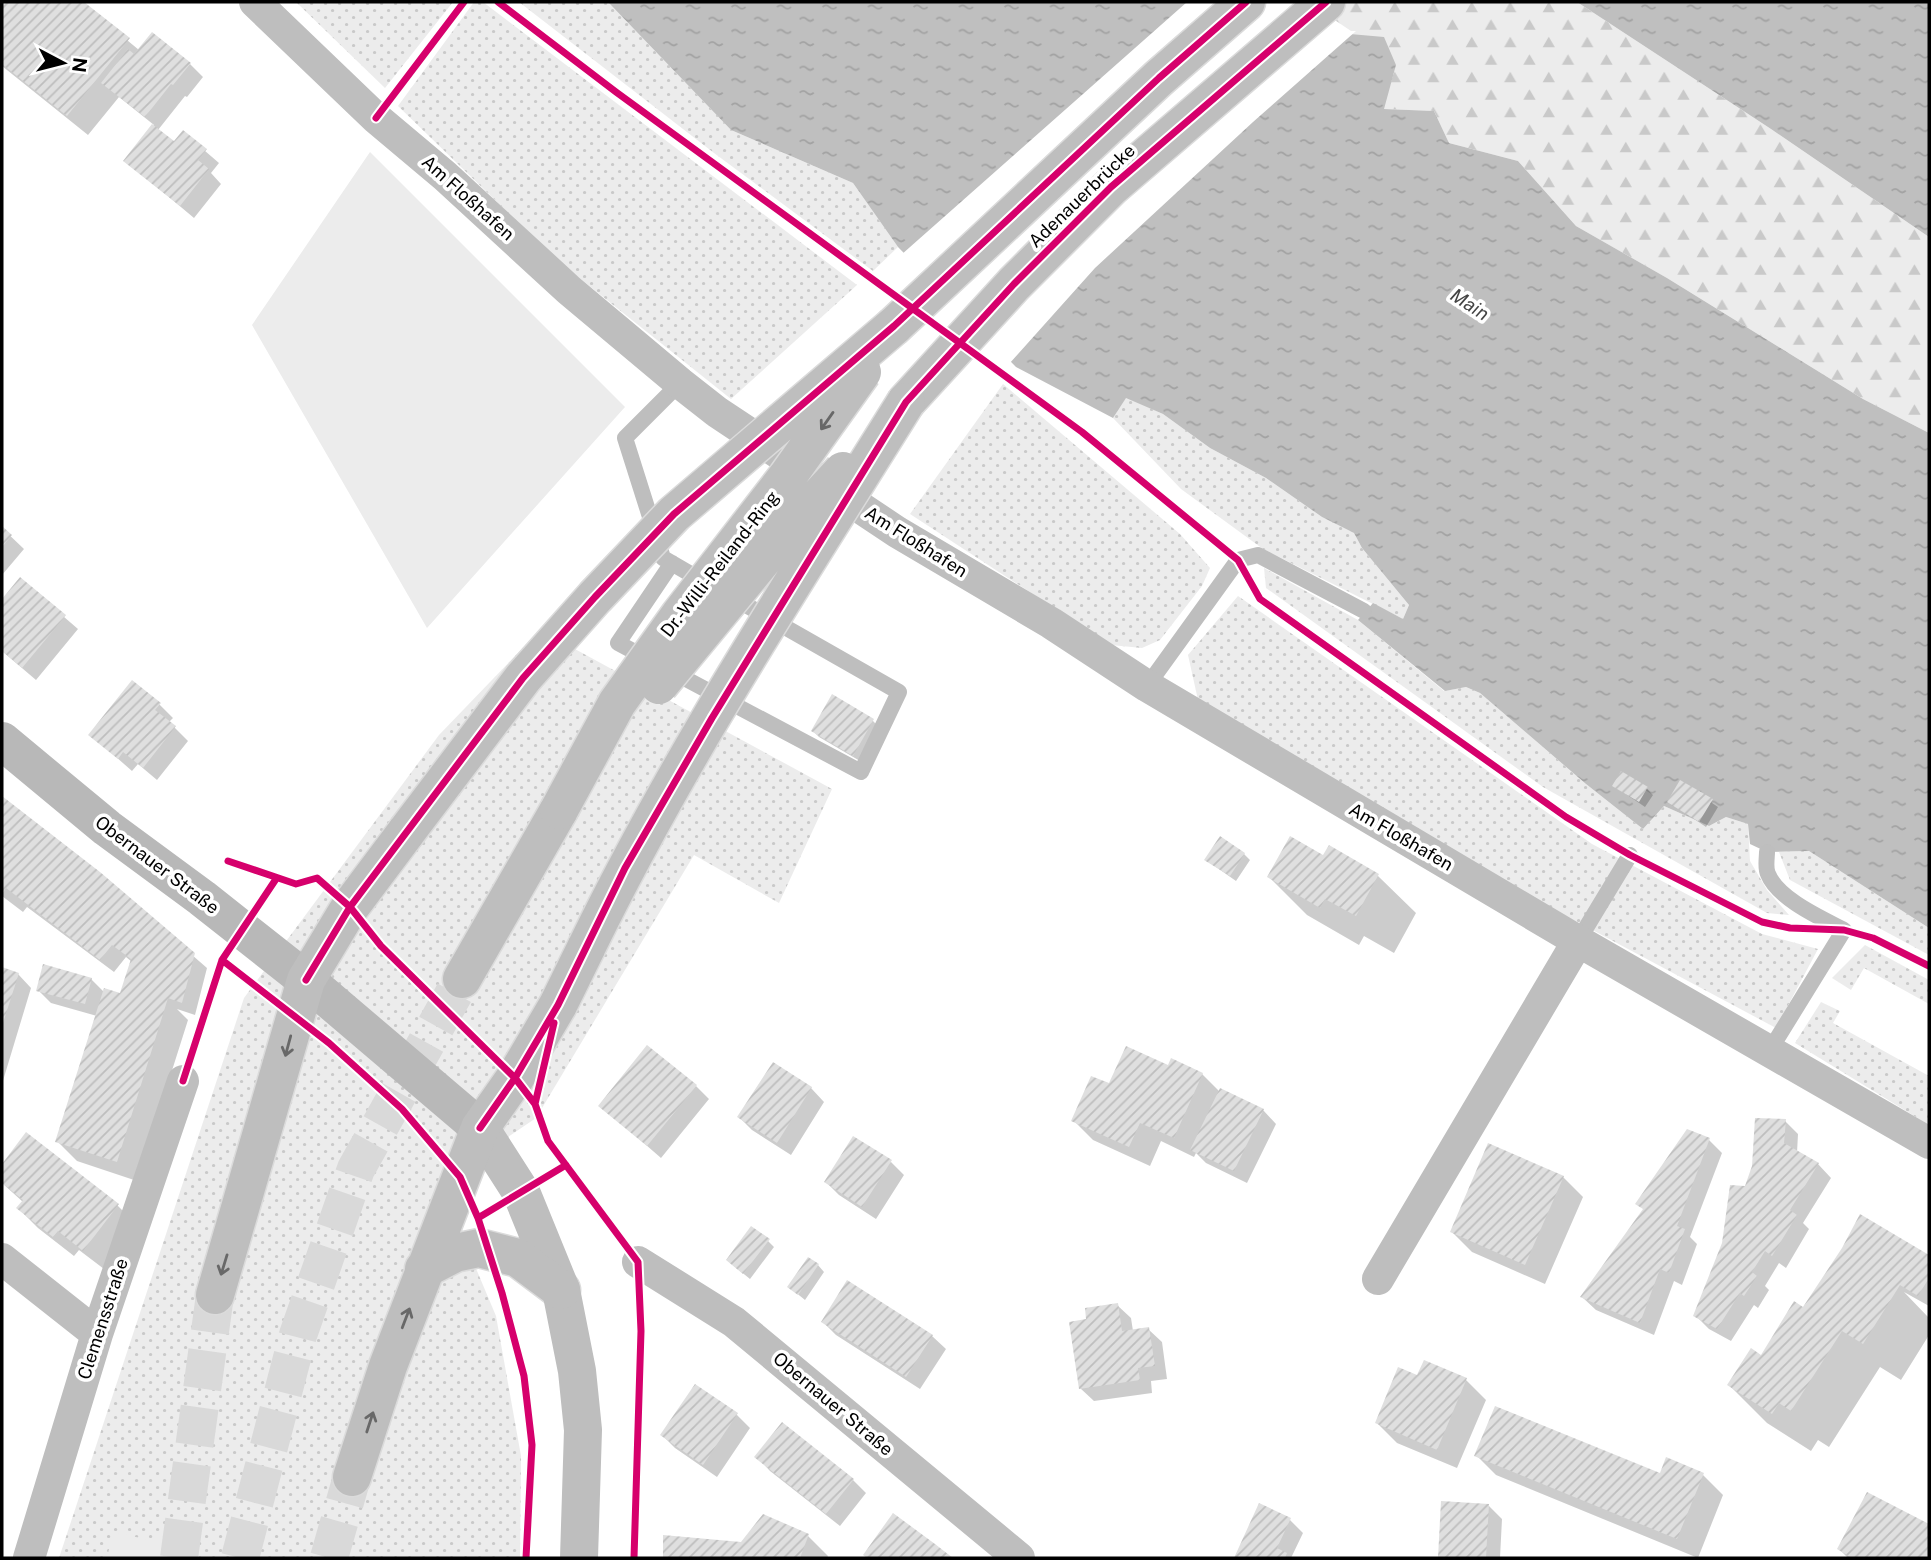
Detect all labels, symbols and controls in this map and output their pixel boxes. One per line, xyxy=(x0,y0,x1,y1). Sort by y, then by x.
north arrow xyxy=(28,28,98,98)
text: N xyxy=(68,56,92,74)
street label: Adenauerbrücke xyxy=(1024,140,1139,252)
street label: Am Floßhafen xyxy=(418,151,519,245)
water label: Main xyxy=(1447,283,1493,325)
one-way arrow xyxy=(819,411,834,430)
street label: Dr.-Willi-Reiland-Ring xyxy=(656,487,783,641)
street label: Am Floßhafen xyxy=(861,502,971,581)
street label: Am Floßhafen xyxy=(1345,798,1457,875)
street label: Obernauer Straße xyxy=(91,811,223,918)
one-way arrow xyxy=(280,1035,293,1057)
one-way arrow xyxy=(217,1253,230,1275)
street label: Clemensstraße xyxy=(73,1256,132,1382)
one-way arrow xyxy=(401,1307,413,1329)
street label: Obernauer Straße xyxy=(769,1347,897,1460)
one-way arrow xyxy=(365,1411,377,1433)

